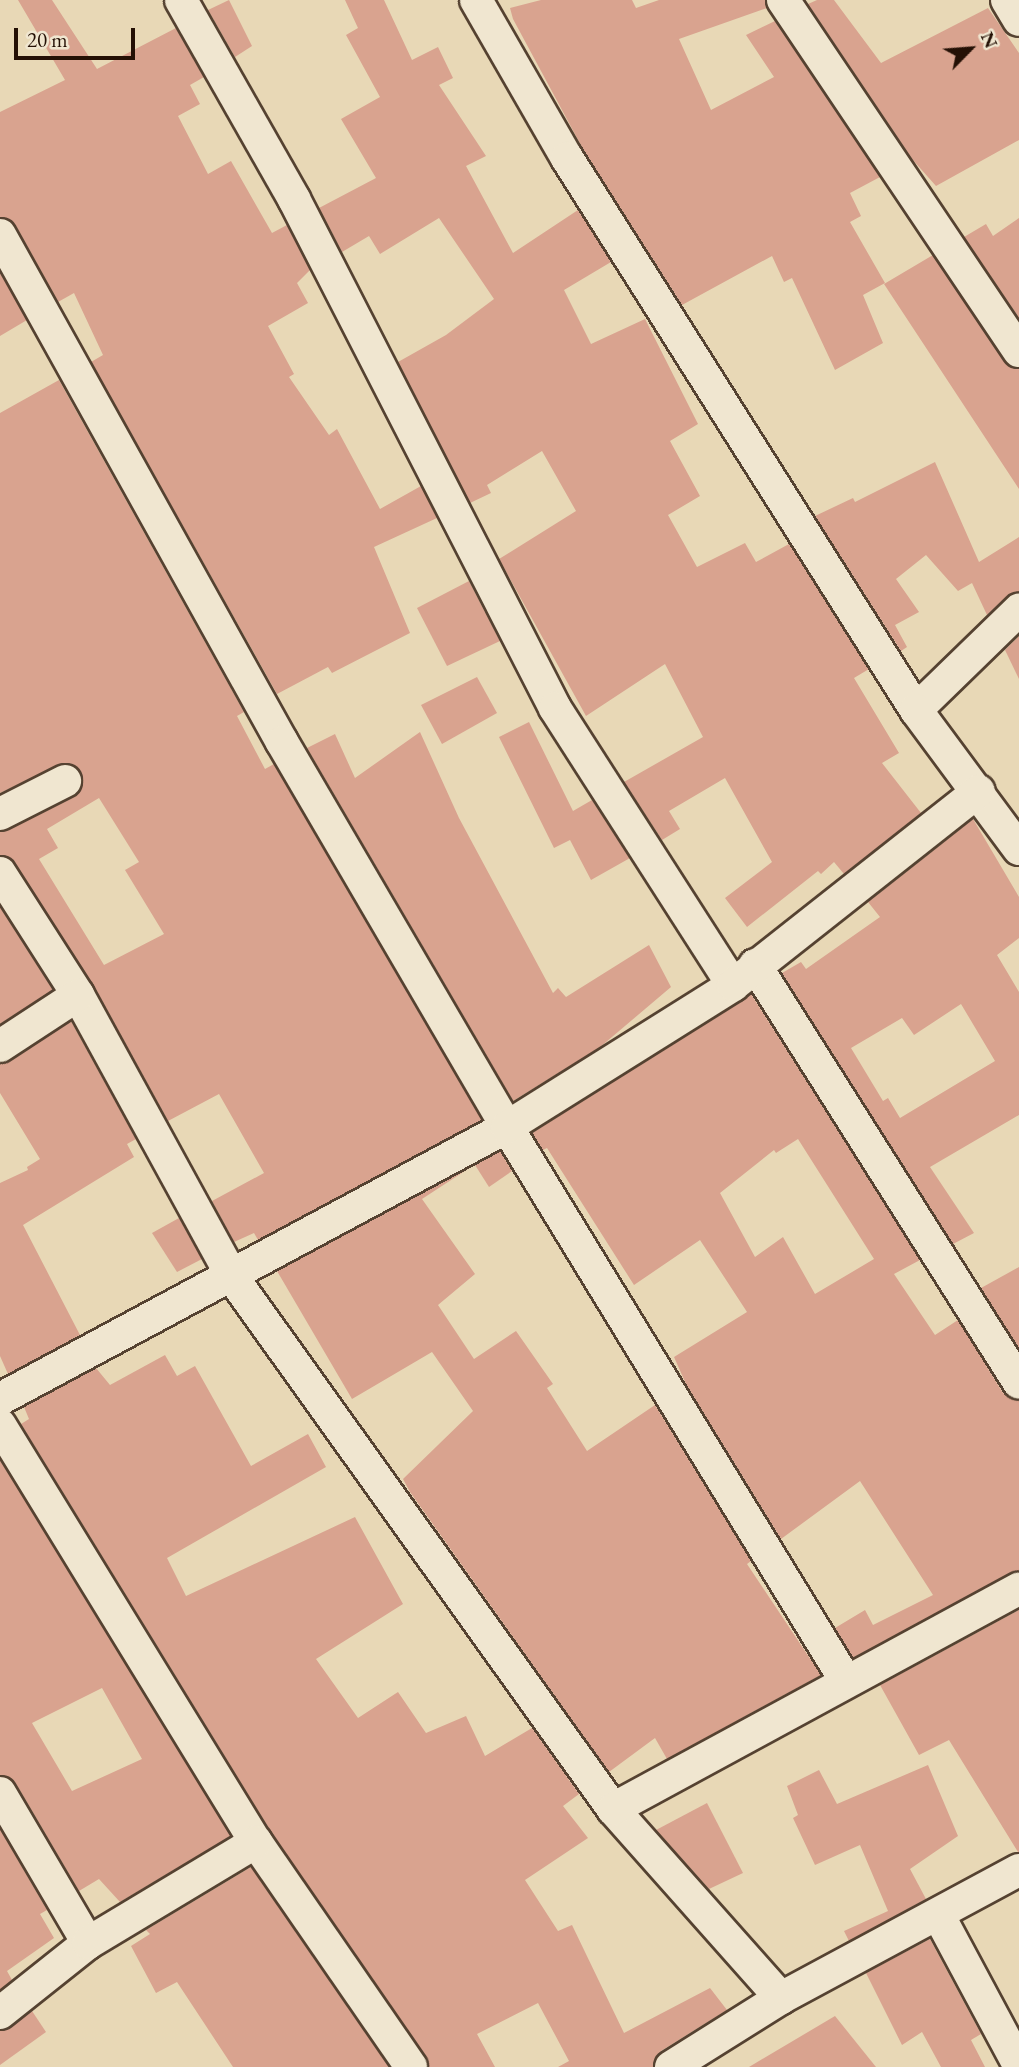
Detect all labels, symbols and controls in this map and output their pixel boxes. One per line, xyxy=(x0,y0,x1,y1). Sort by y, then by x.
scale bar xyxy=(18,14,138,58)
north arrow xyxy=(935,14,1005,84)
text: 20 m xyxy=(27,26,68,53)
text: N xyxy=(975,28,1004,52)

